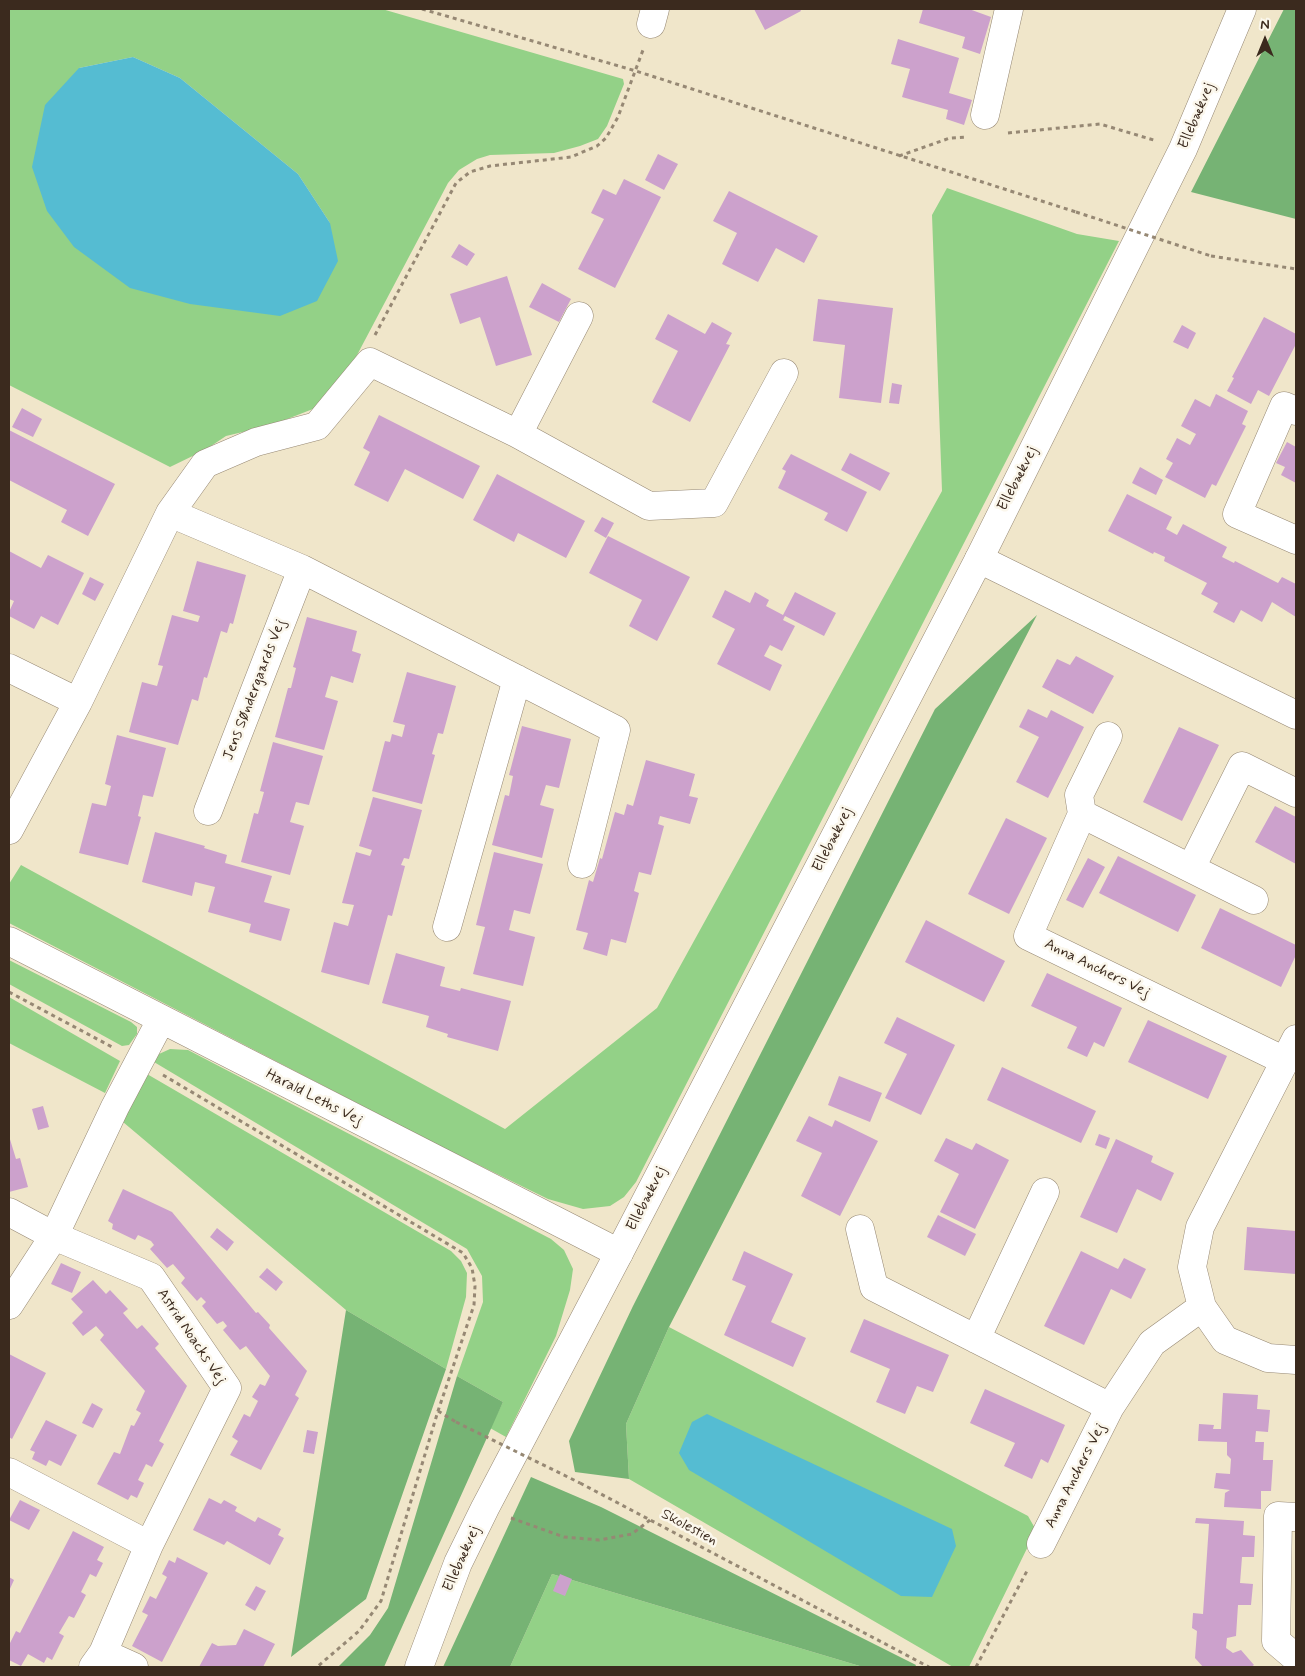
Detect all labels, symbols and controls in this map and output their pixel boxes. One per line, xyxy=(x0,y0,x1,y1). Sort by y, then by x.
north arrow xyxy=(1240,15,1290,65)
text: N xyxy=(1260,16,1270,34)
street label: Ellebækvej xyxy=(1175,80,1219,152)
street label: Ellebækvej xyxy=(994,444,1042,514)
street label: Jens Søndergaards Vej xyxy=(220,617,290,763)
street label: Ellebækvej xyxy=(809,805,857,875)
street label: Anna Anchers Vej xyxy=(1041,936,1153,1002)
street label: Harald Leths Vej xyxy=(262,1066,366,1130)
street label: Ellebækvej xyxy=(623,1164,671,1234)
street label: Astrid Noacks Vej xyxy=(152,1286,230,1388)
street label: Anna Anchers Vej xyxy=(1042,1421,1110,1531)
street label: Skolestien xyxy=(658,1506,720,1550)
street label: Ellebækvej xyxy=(440,1523,484,1595)

